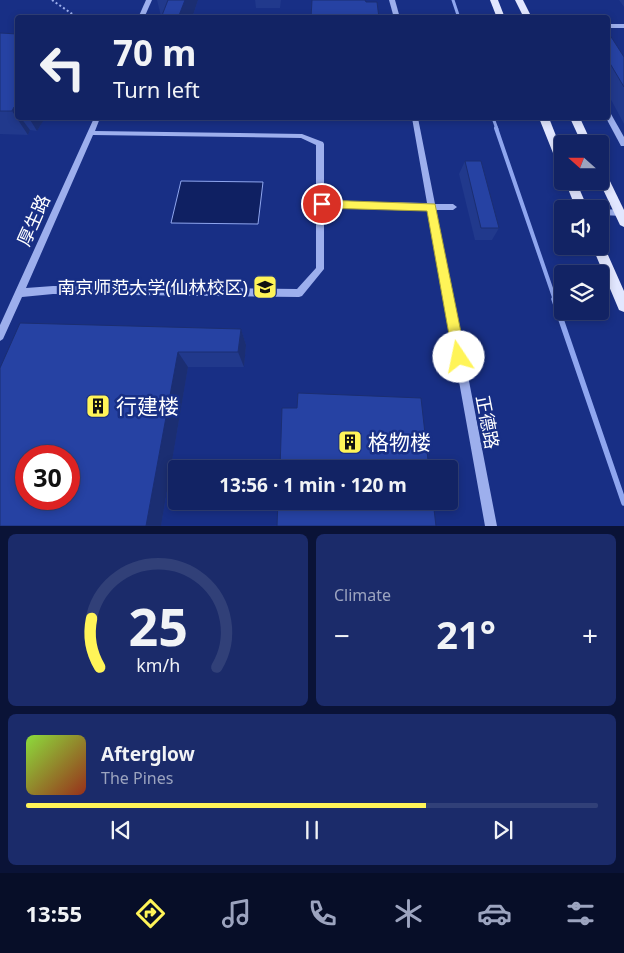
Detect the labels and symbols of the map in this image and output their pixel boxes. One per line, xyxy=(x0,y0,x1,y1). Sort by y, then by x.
north arrow xyxy=(554,135,609,190)
pin xyxy=(301,183,343,225)
street label: 厚生路 xyxy=(11,190,55,250)
school or university icon: 南京师范大学(仙林校区) xyxy=(252,274,278,300)
place label: 南京师范大学(仙林校区) xyxy=(57,275,248,299)
position arrow xyxy=(432,330,484,382)
place label: 行建楼 xyxy=(116,392,179,420)
building icon: 行建楼 xyxy=(85,393,111,419)
street label: 正德路 xyxy=(471,393,505,451)
place label: 格物楼 xyxy=(368,428,431,456)
building icon: 格物楼 xyxy=(337,429,363,455)
speed limit sign: 30 xyxy=(15,445,80,510)

